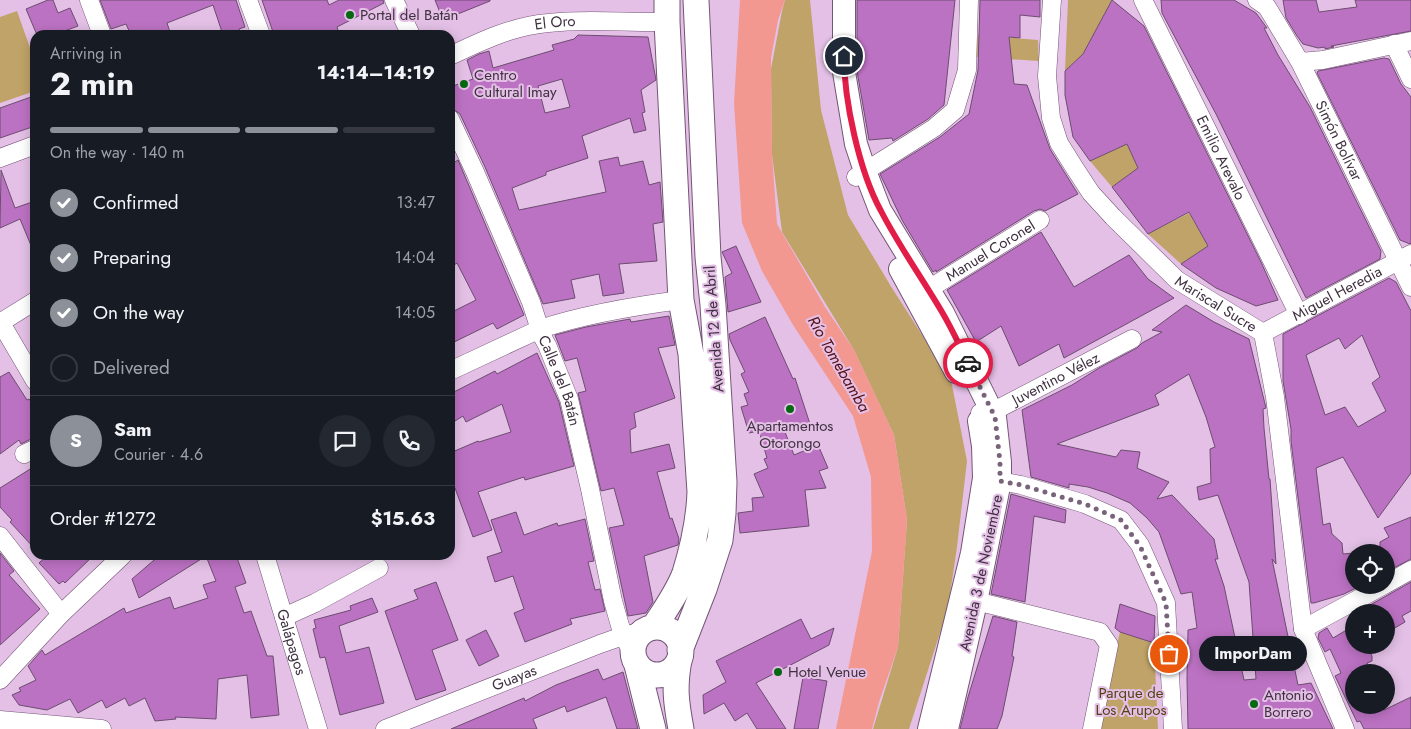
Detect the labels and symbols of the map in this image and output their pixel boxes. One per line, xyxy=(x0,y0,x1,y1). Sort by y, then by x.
place label: Portal del Batán xyxy=(360,4,458,26)
marker: Portal del Batán xyxy=(344,9,356,21)
street label: El Oro xyxy=(533,10,576,36)
pin xyxy=(823,35,865,77)
place label: Centro Cultural Imay xyxy=(474,64,557,103)
marker: Centro Cultural Imay xyxy=(458,78,470,90)
street label: Simón Bolívar xyxy=(1310,97,1368,185)
street label: Emilio Arevalo xyxy=(1191,112,1251,204)
street label: Manuel Coronel xyxy=(941,215,1039,287)
street label: Miguel Heredia xyxy=(1288,260,1386,326)
street label: Avenida 12 de Abril xyxy=(699,265,729,393)
street label: Mariscal Sucre xyxy=(1171,270,1261,338)
water label: Río Tomebamba xyxy=(802,312,876,417)
street label: Calle del Batán xyxy=(533,331,586,428)
courier xyxy=(943,338,993,388)
street label: Juventino Vélez xyxy=(1006,347,1104,412)
marker: Apartamentos Otorongo xyxy=(784,403,796,415)
place label: Apartamentos Otorongo xyxy=(747,415,833,454)
street label: Avenida 3 de Noviembre xyxy=(954,492,1008,653)
street label: Galápagos xyxy=(271,606,312,678)
pin xyxy=(1148,633,1190,675)
callout: ImporDam xyxy=(1199,636,1306,672)
street label: Guayas xyxy=(489,659,540,697)
place label: Hotel Venue xyxy=(788,661,866,683)
marker: Hotel Venue xyxy=(772,666,784,678)
park label: Parque de Los Arupos xyxy=(1095,682,1167,721)
place label: Antonio Borrero xyxy=(1264,684,1314,723)
marker: Antonio Borrero xyxy=(1248,698,1260,710)

